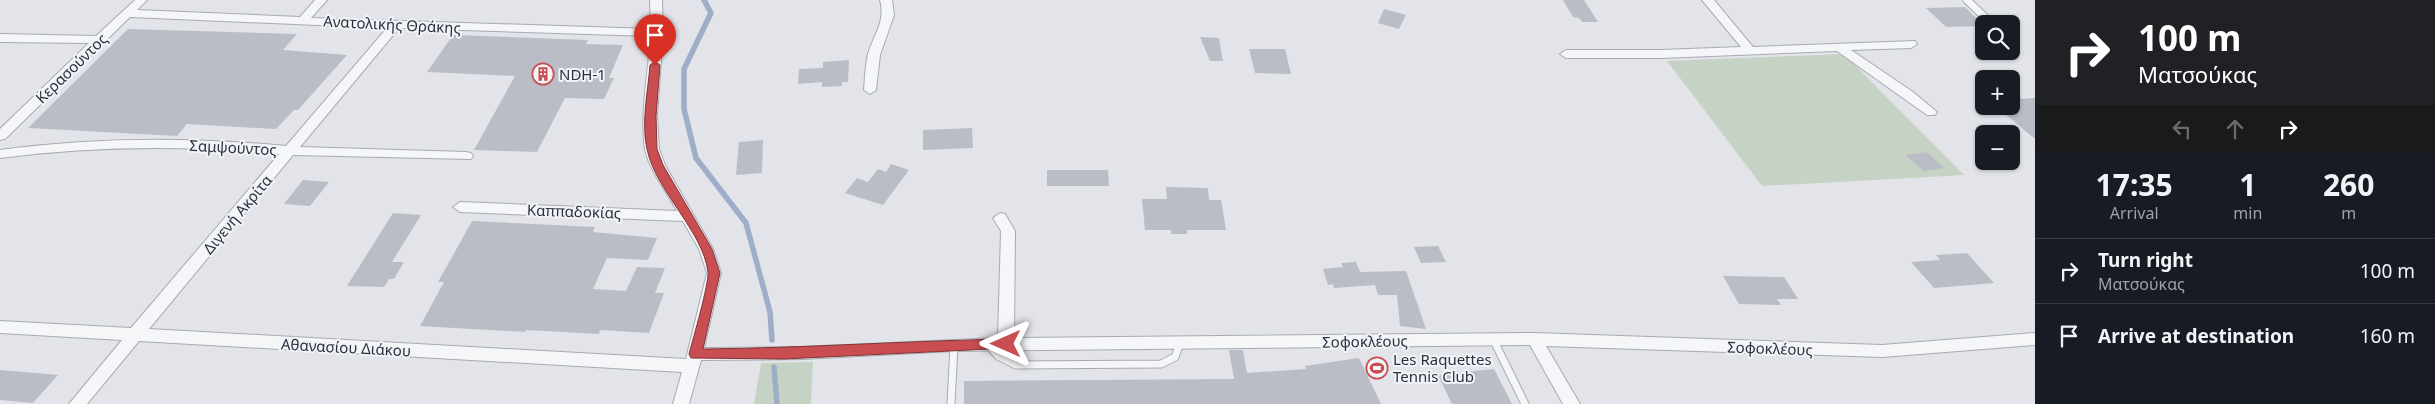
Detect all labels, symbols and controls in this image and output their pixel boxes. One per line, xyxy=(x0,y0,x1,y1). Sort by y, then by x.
street label: Ανατολικής Θράκης xyxy=(323,10,461,38)
pin xyxy=(634,14,676,65)
text: 100 m xyxy=(2138,14,2241,61)
map controls xyxy=(1975,15,2020,170)
button: search xyxy=(1975,15,2020,60)
icon: right xyxy=(2055,20,2120,85)
icon: arrive xyxy=(641,21,669,49)
street label: Κερασούντος xyxy=(31,29,111,107)
text: Ματσούκας xyxy=(2138,59,2257,89)
building icon: NDH-1 xyxy=(531,62,555,86)
place label: NDH-1 xyxy=(559,64,606,84)
button: + xyxy=(1975,70,2020,115)
icon: left xyxy=(2168,115,2196,143)
icon: ahead xyxy=(2221,115,2249,143)
icon: right xyxy=(2274,115,2302,143)
button: − xyxy=(1975,125,2020,170)
street label: Σαμψούντος xyxy=(189,135,277,159)
text: 17:35 xyxy=(2096,164,2173,205)
text: 1 xyxy=(2239,164,2256,205)
text: 260 xyxy=(2323,164,2374,205)
street label: Διγενή Ακρίτα xyxy=(198,170,276,258)
street label: Καππαδοκίας xyxy=(527,199,621,223)
text: Arrival xyxy=(2110,202,2159,224)
text: min xyxy=(2233,202,2262,224)
text: m xyxy=(2341,202,2356,224)
text: Turn right xyxy=(2098,247,2193,273)
icon: right xyxy=(2055,257,2083,285)
text: 100 m xyxy=(2360,258,2415,284)
text: Ματσούκας xyxy=(2098,273,2185,295)
position arrow xyxy=(979,317,1031,369)
icon: arrive xyxy=(2055,322,2083,350)
text: Arrive at destination xyxy=(2098,323,2294,349)
text: 160 m xyxy=(2360,323,2415,349)
street label: Σοφοκλέους xyxy=(1322,330,1408,352)
street label: Αθανασίου Διάκου xyxy=(281,334,411,360)
street label: Σοφοκλέους xyxy=(1727,337,1813,359)
place label: Les Raquettes Tennis Club xyxy=(1393,349,1492,386)
sports icon: Les Raquettes Tennis Club xyxy=(1365,356,1389,380)

